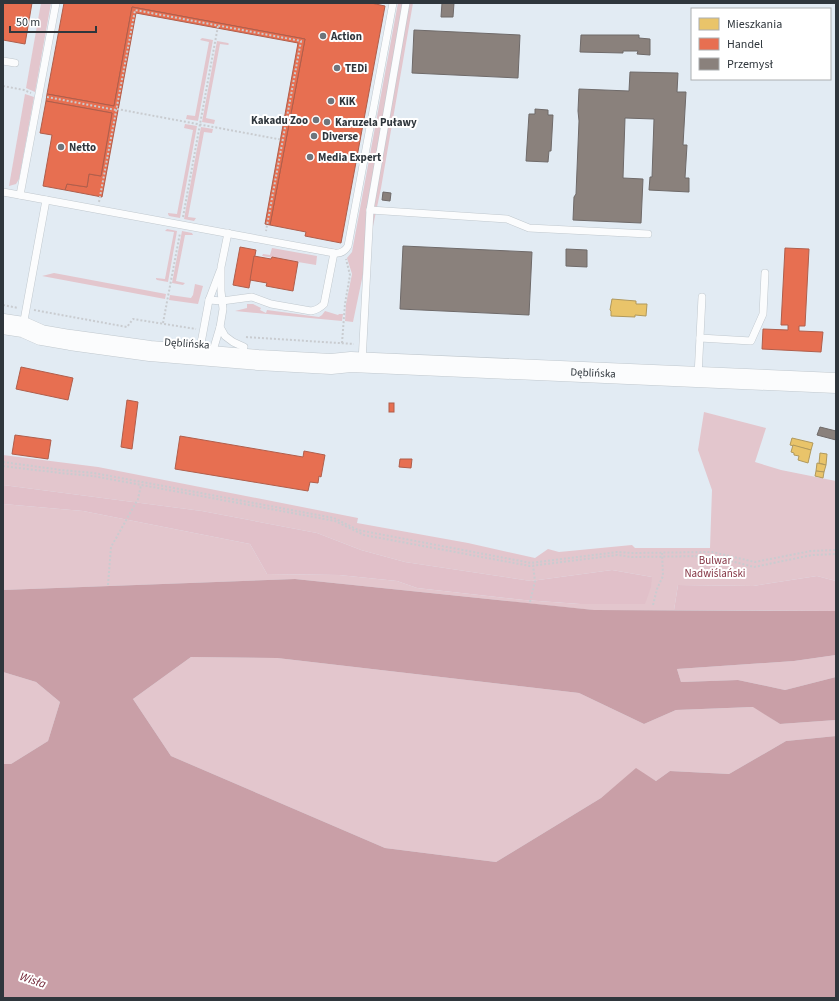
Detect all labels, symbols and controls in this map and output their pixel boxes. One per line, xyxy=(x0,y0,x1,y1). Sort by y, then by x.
scale bar xyxy=(10,8,96,34)
legend xyxy=(691,8,831,80)
text: 50 m xyxy=(16,14,40,31)
text: Mieszkania xyxy=(727,16,782,33)
place label: Action xyxy=(330,29,362,44)
marker: Action xyxy=(318,31,328,41)
text: Handel xyxy=(727,36,763,53)
text: Przemysł xyxy=(727,56,773,73)
place label: TEDi xyxy=(345,61,367,76)
marker: TEDi xyxy=(332,63,342,73)
place label: KiK xyxy=(339,94,356,109)
marker: KiK xyxy=(326,96,336,106)
place label: Kakadu Zoo xyxy=(251,113,308,128)
marker: Kakadu Zoo xyxy=(311,115,321,125)
place label: Karuzela Puławy xyxy=(335,115,417,130)
marker: Karuzela Puławy xyxy=(322,117,332,127)
place label: Diverse xyxy=(322,129,359,144)
marker: Diverse xyxy=(309,131,319,141)
place label: Netto xyxy=(69,140,96,155)
marker: Netto xyxy=(56,142,66,152)
place label: Media Expert xyxy=(318,150,382,165)
marker: Media Expert xyxy=(305,152,315,162)
street label: Dęblińska xyxy=(164,334,210,353)
street label: Dęblińska xyxy=(570,365,616,381)
park label: Bulwar Nadwiślański xyxy=(684,553,746,581)
water label: Wisła xyxy=(17,968,49,993)

